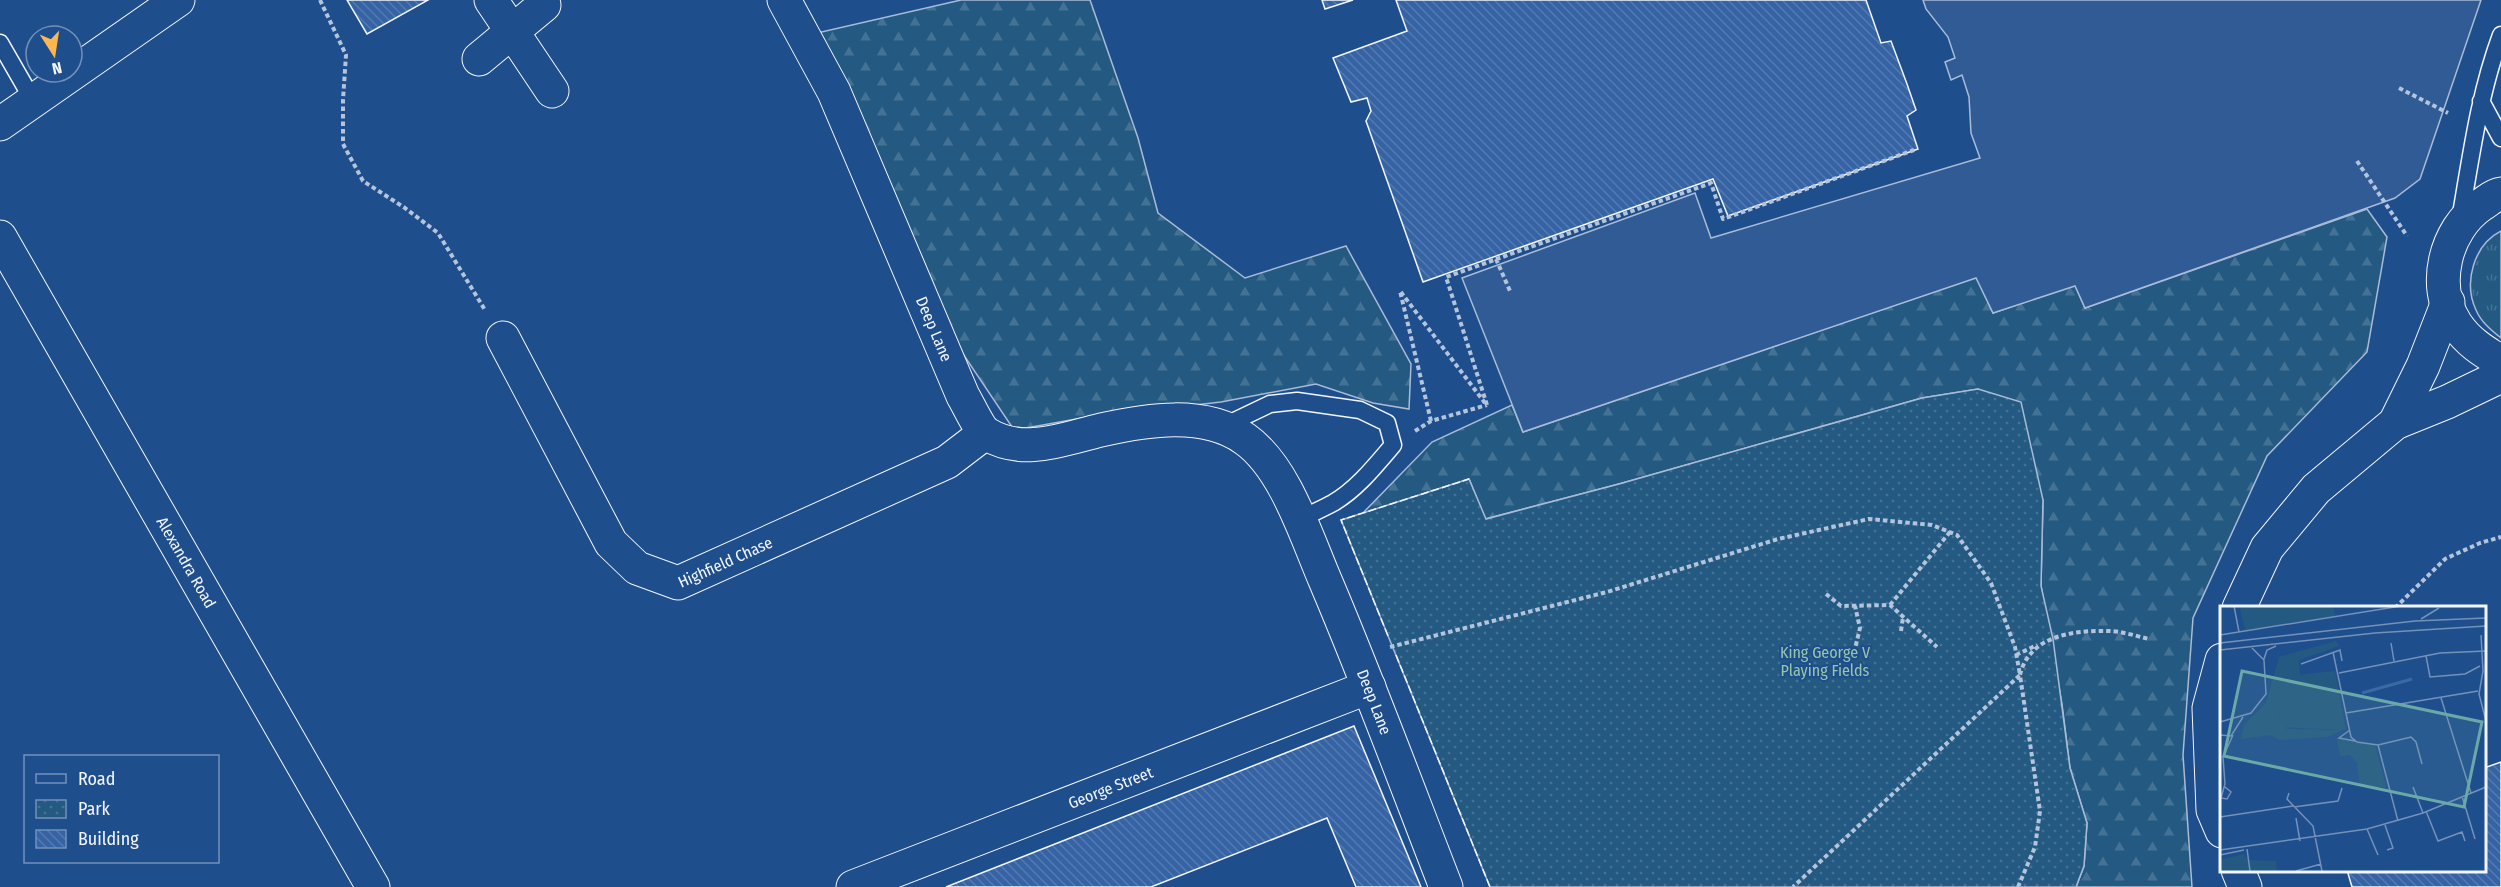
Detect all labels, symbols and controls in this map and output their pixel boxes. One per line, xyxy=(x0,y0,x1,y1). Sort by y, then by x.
north arrow xyxy=(24,24,84,84)
text: N xyxy=(50,58,64,78)
street label: Deep Lane xyxy=(912,294,957,364)
street label: Alexandra Road xyxy=(153,513,220,611)
street label: Highfield Chase xyxy=(675,532,775,591)
inset map xyxy=(2220,606,2486,872)
park label: King George V Playing Fields xyxy=(1780,643,1871,680)
street label: Deep Lane xyxy=(1353,666,1396,737)
legend xyxy=(24,755,219,863)
street label: George Street xyxy=(1065,762,1156,812)
text: Road xyxy=(78,768,115,790)
text: Park xyxy=(78,798,111,820)
text: Building xyxy=(78,828,139,850)

